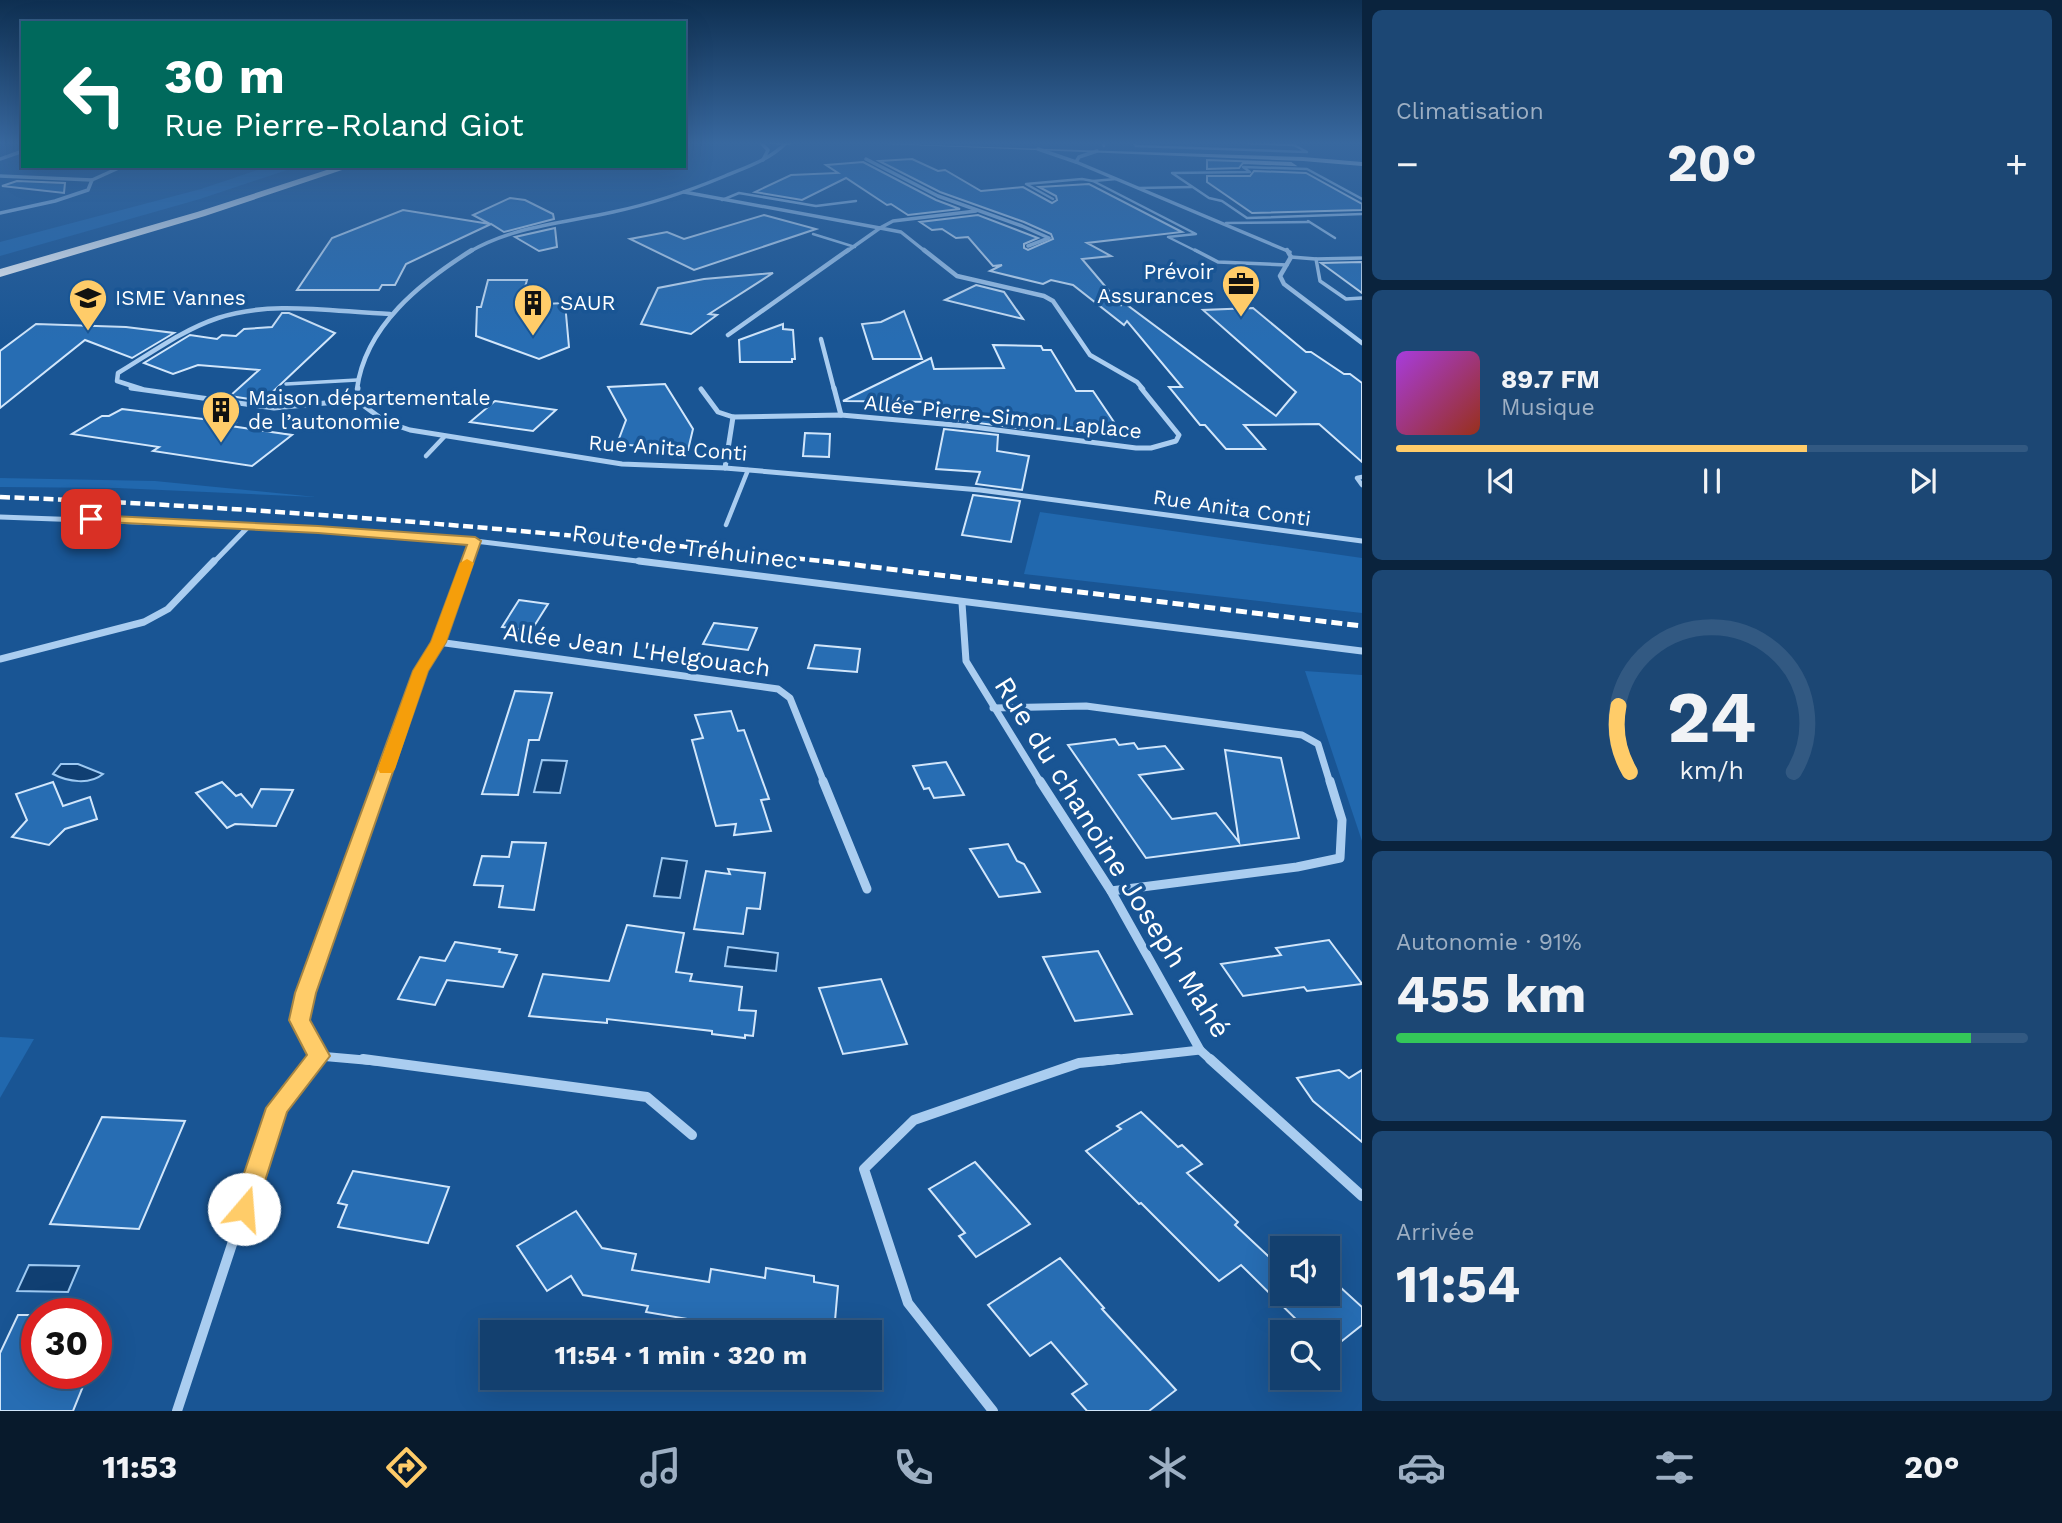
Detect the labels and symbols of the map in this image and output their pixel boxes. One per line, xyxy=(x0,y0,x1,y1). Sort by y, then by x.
place label: Prévoir Assurances xyxy=(1097,259,1214,308)
office icon: Prévoir Assurances xyxy=(1220,263,1262,318)
school or university icon: ISME Vannes xyxy=(67,277,109,332)
building icon: SAUR xyxy=(512,282,554,337)
place label: ISME Vannes xyxy=(115,285,246,310)
place label: SAUR xyxy=(560,290,616,315)
place label: Maison départementale de l’autonomie xyxy=(248,385,491,434)
building icon: Maison départementale de l’autonomie xyxy=(200,389,242,444)
street label: Allée Pierre-Simon Laplace xyxy=(863,389,1143,444)
street label: Rue Anita Conti xyxy=(588,429,748,466)
street label: Rue Anita Conti xyxy=(1152,484,1313,531)
pin xyxy=(61,489,121,549)
street label: Route de Tréhuinec xyxy=(570,519,800,575)
street label: Allée Jean L'Helgouach xyxy=(502,617,772,683)
street label: Rue du chanoine Joseph Mahé xyxy=(987,671,1238,1044)
position arrow xyxy=(207,1172,281,1246)
speed limit sign: 30 xyxy=(21,1298,112,1389)

